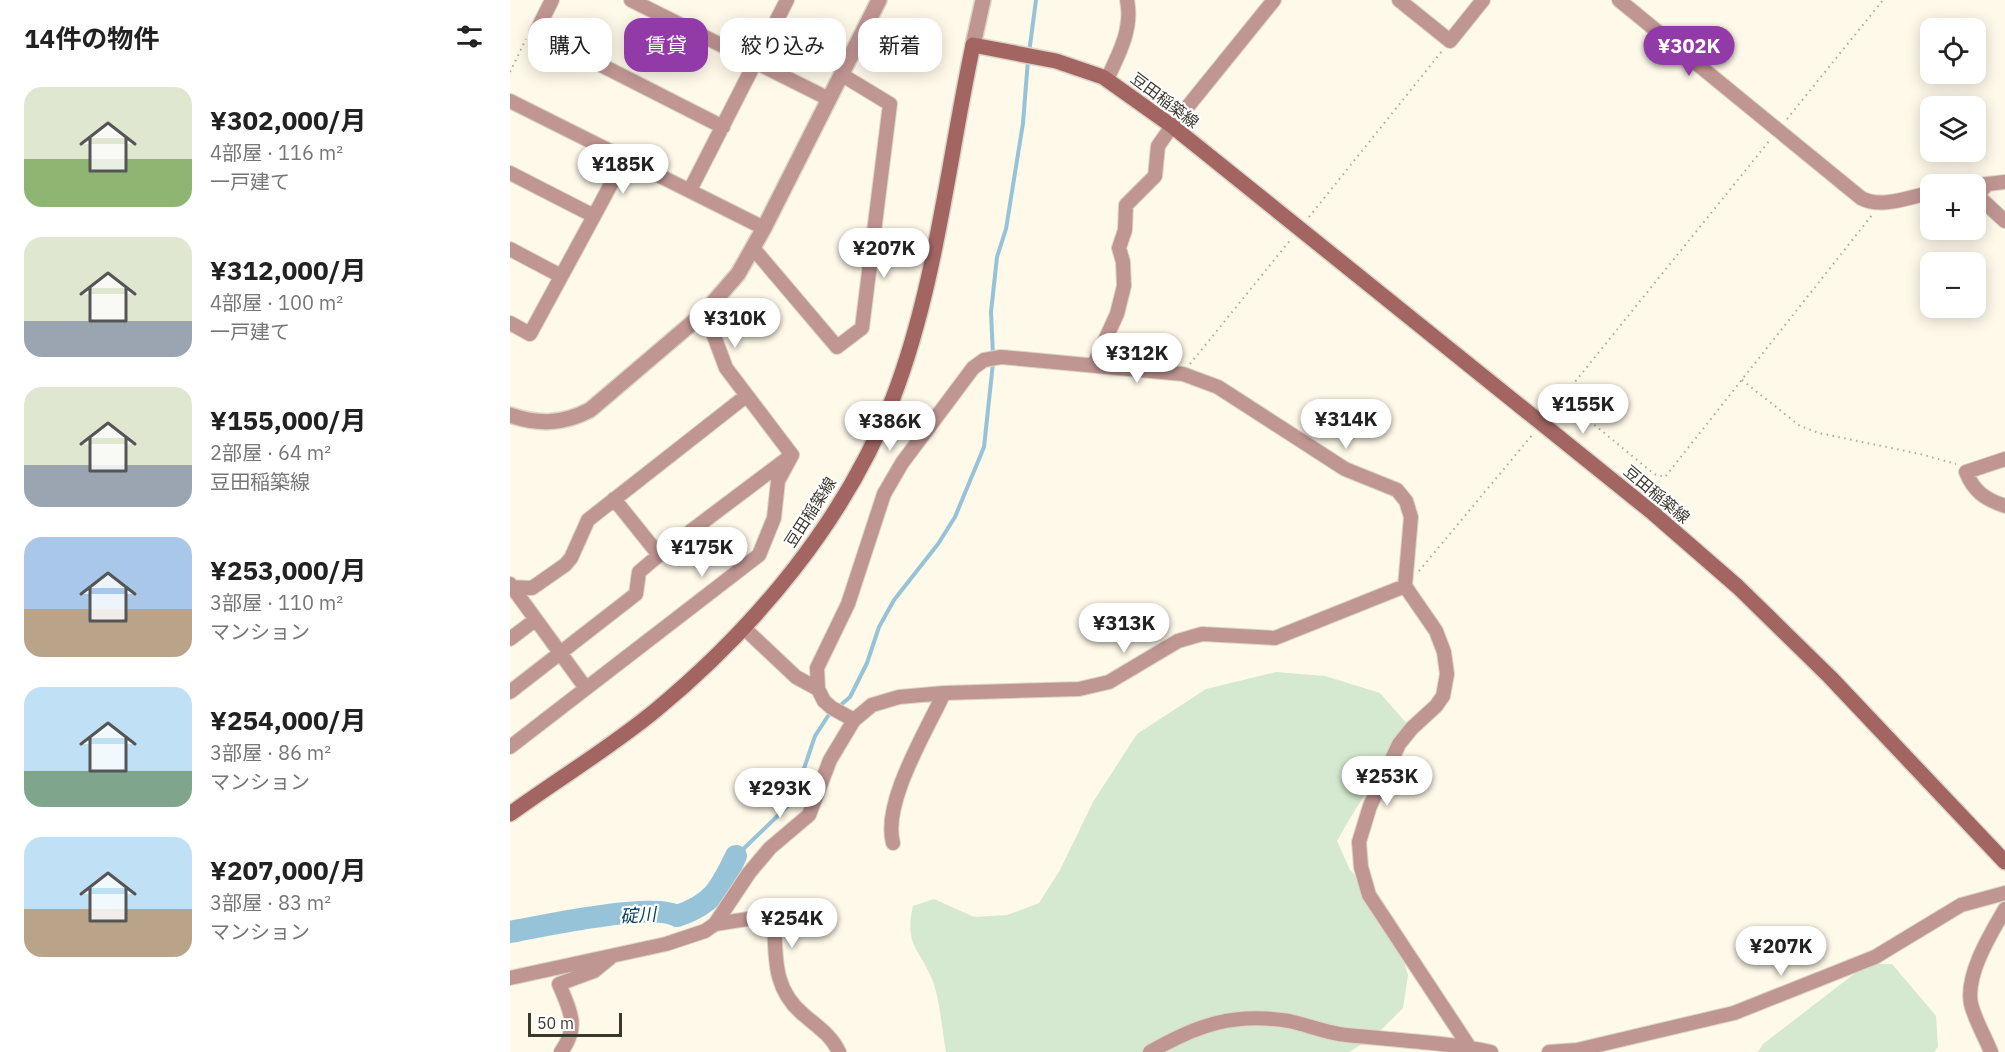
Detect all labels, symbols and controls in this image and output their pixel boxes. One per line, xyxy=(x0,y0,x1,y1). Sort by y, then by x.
chip: 購入 xyxy=(528,18,612,72)
chip: 賃貸 xyxy=(624,18,708,72)
chip: 絞り込み xyxy=(720,18,846,72)
chip: 新着 xyxy=(858,18,942,72)
map controls xyxy=(1920,18,1986,318)
button: locate xyxy=(1920,18,1986,84)
icon: filters xyxy=(453,20,486,53)
text: 14件の物件 xyxy=(24,21,159,55)
pin: ¥302K xyxy=(1647,26,1731,77)
text: ¥302K xyxy=(1658,32,1720,59)
street label: 豆田稲築線 xyxy=(1127,68,1203,132)
button: layers xyxy=(1920,96,1986,162)
text: ¥302,000/月 xyxy=(210,103,367,137)
icon: home xyxy=(72,111,144,183)
text: 4部屋 · 116 m² xyxy=(210,139,343,166)
pin: ¥185K xyxy=(581,144,665,195)
text: ¥185K xyxy=(592,150,654,177)
text: 一戸建て xyxy=(210,168,290,195)
button: + xyxy=(1920,174,1986,240)
pin: ¥207K xyxy=(842,228,926,279)
text: ¥207K xyxy=(853,234,915,261)
button: − xyxy=(1920,252,1986,318)
text: ¥312,000/月 xyxy=(210,253,367,287)
icon: home xyxy=(72,261,144,333)
text: 4部屋 · 100 m² xyxy=(210,289,343,316)
pin: ¥310K xyxy=(693,298,777,349)
text: ¥310K xyxy=(704,304,766,331)
text: 一戸建て xyxy=(210,318,290,345)
pin: ¥312K xyxy=(1095,333,1179,384)
text: ¥312K xyxy=(1106,339,1168,366)
pin: ¥155K xyxy=(1541,384,1625,435)
text: ¥155K xyxy=(1552,390,1614,417)
pin: ¥314K xyxy=(1304,399,1388,450)
pin: ¥386K xyxy=(848,401,932,452)
text: ¥155,000/月 xyxy=(210,403,367,437)
text: ¥314K xyxy=(1315,405,1377,432)
text: ¥386K xyxy=(859,407,921,434)
icon: home xyxy=(72,411,144,483)
text: 2部屋 · 64 m² xyxy=(210,439,331,466)
street label: 豆田稲築線 xyxy=(1620,461,1694,527)
text: 豆田稲築線 xyxy=(210,468,310,495)
street label: 豆田稲築線 xyxy=(780,473,840,551)
pin: ¥175K xyxy=(660,527,744,578)
text: ¥175K xyxy=(671,533,733,560)
text: ¥253,000/月 xyxy=(210,553,367,587)
icon: home xyxy=(72,561,144,633)
text: 3部屋 · 110 m² xyxy=(210,589,343,616)
pin: ¥313K xyxy=(1082,603,1166,654)
text: ¥313K xyxy=(1093,609,1155,636)
text: マンション xyxy=(210,618,310,645)
text: ¥254,000/月 xyxy=(210,703,367,737)
icon: home xyxy=(72,711,144,783)
text: 3部屋 · 86 m² xyxy=(210,739,331,766)
pin: ¥253K xyxy=(1345,756,1429,807)
text: ¥253K xyxy=(1356,762,1418,789)
text: マンション xyxy=(210,768,310,795)
pin: ¥293K xyxy=(738,768,822,819)
text: ¥293K xyxy=(749,774,811,801)
text: ¥207,000/月 xyxy=(210,853,367,887)
icon: home xyxy=(72,861,144,933)
text: 3部屋 · 83 m² xyxy=(210,889,331,916)
pin: ¥254K xyxy=(750,898,834,949)
water label: 碇川 xyxy=(619,902,659,928)
text: ¥254K xyxy=(761,904,823,931)
text: マンション xyxy=(210,918,310,945)
pin: ¥207K xyxy=(1739,926,1823,977)
text: ¥207K xyxy=(1750,932,1812,959)
scale bar xyxy=(528,1010,622,1038)
text: 50 m xyxy=(537,1013,574,1033)

